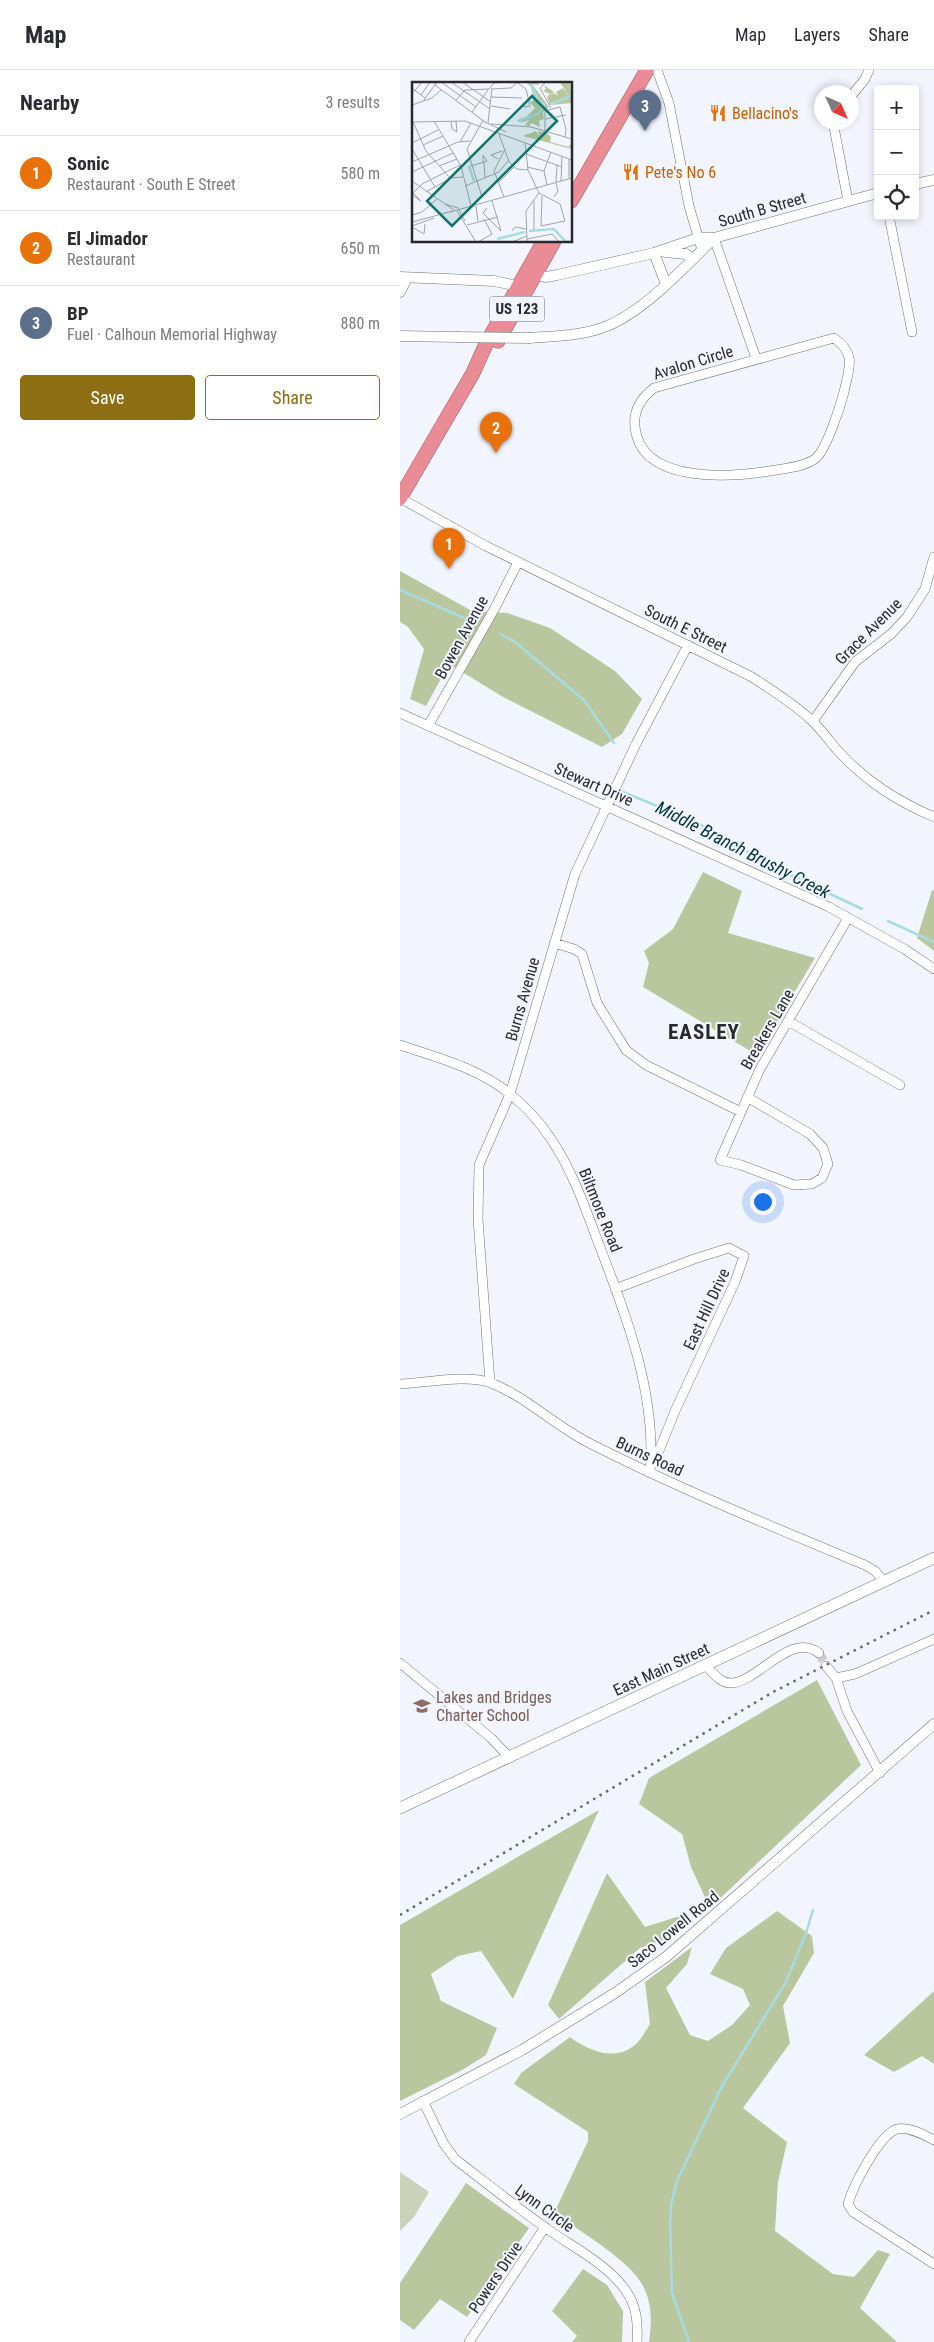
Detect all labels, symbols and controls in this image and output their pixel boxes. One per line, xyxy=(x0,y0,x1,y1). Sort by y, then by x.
text: Map xyxy=(25,21,66,49)
text: Map xyxy=(735,24,766,45)
text: Layers xyxy=(794,24,841,45)
text: Share xyxy=(869,24,909,45)
inset map xyxy=(412,82,572,242)
north arrow xyxy=(814,85,859,130)
map controls xyxy=(874,85,919,220)
button: + xyxy=(874,85,919,130)
pin: 3 xyxy=(629,90,661,131)
text: Nearby xyxy=(20,91,79,115)
text: 3 results xyxy=(325,93,380,112)
restaurant icon: Bellacino's xyxy=(708,103,728,123)
place label: Bellacino's xyxy=(732,104,799,123)
button: − xyxy=(874,130,919,175)
text: Sonic xyxy=(67,152,110,175)
restaurant icon: Pete's No 6 xyxy=(621,162,641,182)
place label: Pete's No 6 xyxy=(645,163,716,182)
text: 1 xyxy=(32,164,40,183)
text: 580 m xyxy=(341,164,380,183)
text: Restaurant · South E Street xyxy=(67,175,236,194)
button: locate xyxy=(874,175,919,220)
street label: South B Street xyxy=(716,188,808,231)
text: El Jimador xyxy=(67,227,148,250)
text: 2 xyxy=(32,239,40,258)
text: 650 m xyxy=(341,239,380,258)
text: Restaurant xyxy=(67,250,135,269)
road number: US 123 xyxy=(490,296,544,322)
text: BP xyxy=(67,302,88,325)
text: 3 xyxy=(32,314,40,333)
text: 880 m xyxy=(341,314,380,333)
text: Fuel · Calhoun Memorial Highway xyxy=(67,325,277,344)
street label: Avalon Circle xyxy=(651,341,735,384)
button: Save xyxy=(20,375,195,420)
button: Share xyxy=(205,375,380,420)
pin: 2 xyxy=(480,412,512,453)
pin: 1 xyxy=(433,528,465,569)
street label: Bowen Avenue xyxy=(431,592,492,682)
street label: Grace Avenue xyxy=(831,594,906,669)
street label: South E Street xyxy=(641,600,730,657)
street label: Stewart Drive xyxy=(551,759,636,810)
water label: Middle Branch Brushy Creek xyxy=(652,796,835,903)
street label: Burns Avenue xyxy=(501,955,543,1043)
street label: Breakers Lane xyxy=(737,986,798,1073)
district label: EASLEY xyxy=(668,1020,740,1044)
street label: Biltmore Road xyxy=(575,1165,626,1255)
your location xyxy=(750,1189,776,1215)
street label: East Hill Drive xyxy=(679,1265,734,1353)
street label: Burns Road xyxy=(613,1433,687,1480)
street label: East Main Street xyxy=(610,1639,712,1700)
place label: Lakes and Bridges Charter School xyxy=(436,1688,552,1725)
school or university icon: Lakes and Bridges Charter School xyxy=(412,1696,432,1716)
street label: Saco Lowell Road xyxy=(624,1887,723,1972)
street label: Lynn Circle xyxy=(511,2181,578,2236)
street label: Powers Drive xyxy=(464,2238,526,2317)

